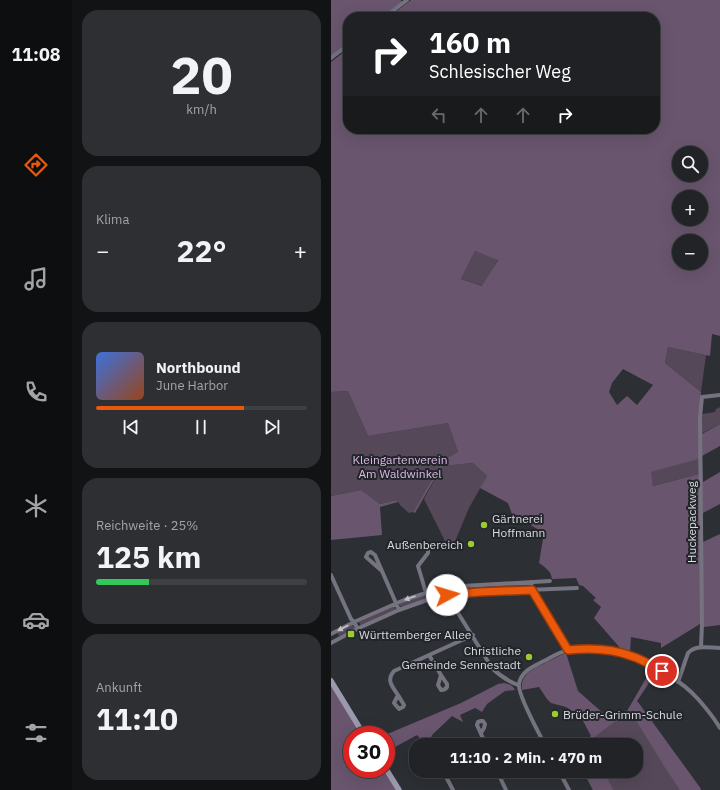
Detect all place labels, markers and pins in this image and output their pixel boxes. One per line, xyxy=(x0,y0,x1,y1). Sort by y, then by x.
place label: Gärtnerei Hoffmann xyxy=(492,511,545,540)
marker: Gärtnerei Hoffmann xyxy=(479,520,489,530)
place label: Außenbereich xyxy=(387,537,463,552)
marker: Außenbereich xyxy=(466,539,476,549)
place label: Württemberger Allee xyxy=(359,627,472,642)
marker: Württemberger Allee xyxy=(346,629,356,639)
place label: Christliche Gemeinde Sennestadt xyxy=(401,643,521,672)
marker: Christliche Gemeinde Sennestadt xyxy=(524,652,534,662)
pin xyxy=(645,654,679,688)
place label: Brüder-Grimm-Schule xyxy=(563,707,683,722)
marker: Brüder-Grimm-Schule xyxy=(550,709,560,719)

